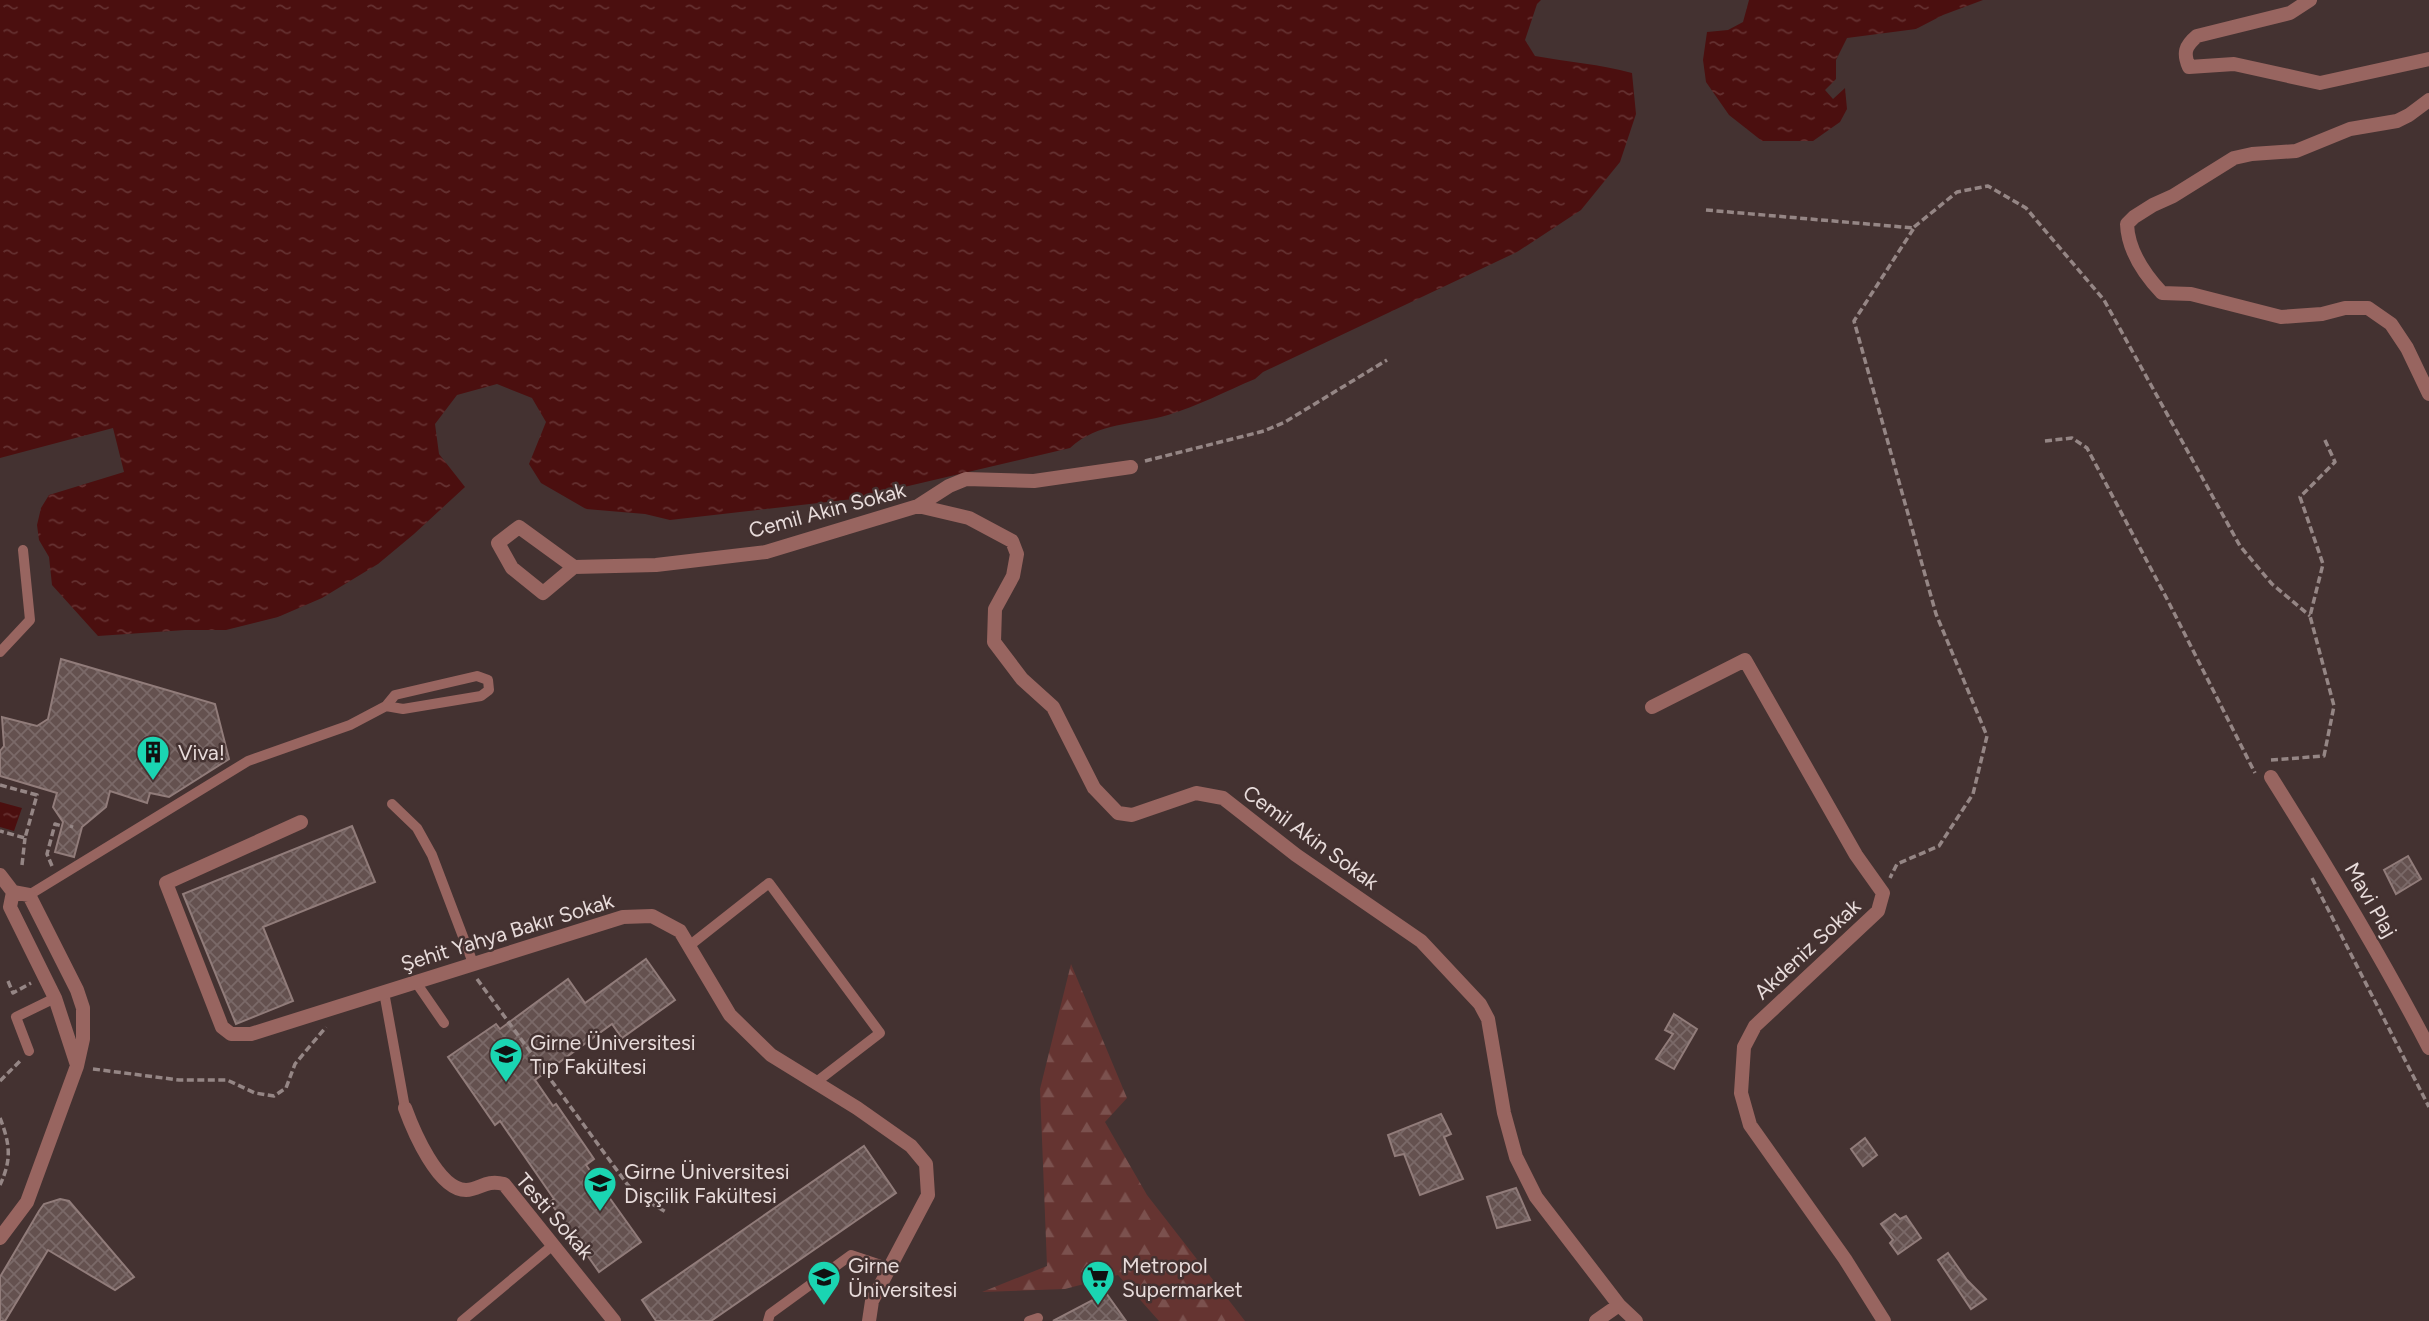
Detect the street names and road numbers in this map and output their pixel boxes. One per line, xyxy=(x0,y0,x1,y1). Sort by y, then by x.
street label: Cemil Akin Sokak xyxy=(746,477,909,543)
street label: Cemil Akin Sokak xyxy=(1238,779,1384,895)
street label: Mavi Plaj xyxy=(2340,858,2402,942)
street label: Şehit Yahya Bakır Sokak xyxy=(398,887,617,976)
street label: Akdeniz Sokak xyxy=(1749,893,1866,1005)
street label: Testi Sokak xyxy=(511,1168,600,1265)

